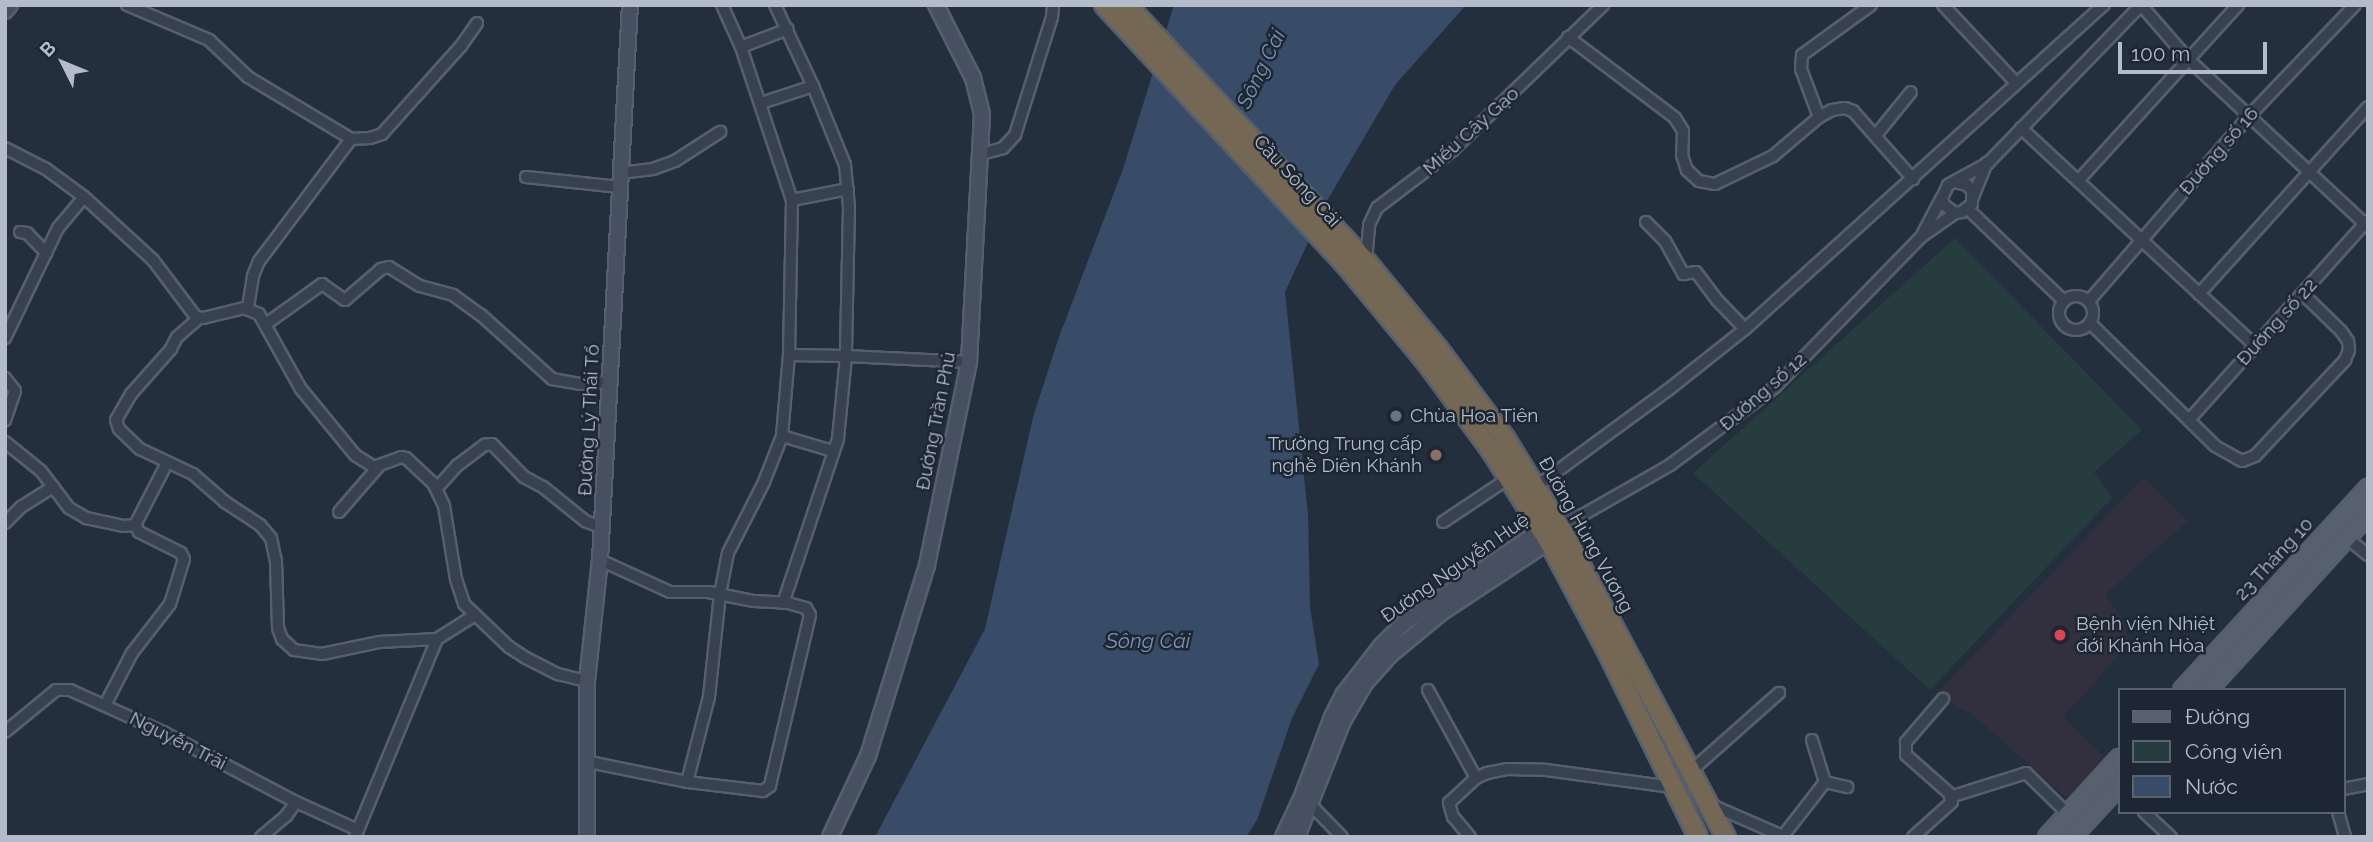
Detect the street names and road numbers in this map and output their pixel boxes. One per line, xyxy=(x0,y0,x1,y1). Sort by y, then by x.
street label: Miếu Cây Gạo xyxy=(1418,82,1524,180)
street label: Đường số 16 xyxy=(2175,102,2263,200)
street label: Cầu Sông Cái xyxy=(1249,130,1345,232)
street label: Đường số 22 xyxy=(2232,274,2322,370)
street label: Đường Lý Thái Tổ xyxy=(574,343,604,497)
street label: Đường số 12 xyxy=(1715,348,1811,436)
street label: Đường Trần Phú xyxy=(911,350,961,492)
street label: Đường Hùng Vương xyxy=(1534,453,1638,617)
street label: Đường Nguyễn Huệ xyxy=(1377,508,1533,628)
street label: 23 Tháng 10 xyxy=(2230,513,2318,605)
street label: Nguyễn Trãi xyxy=(126,707,230,775)

